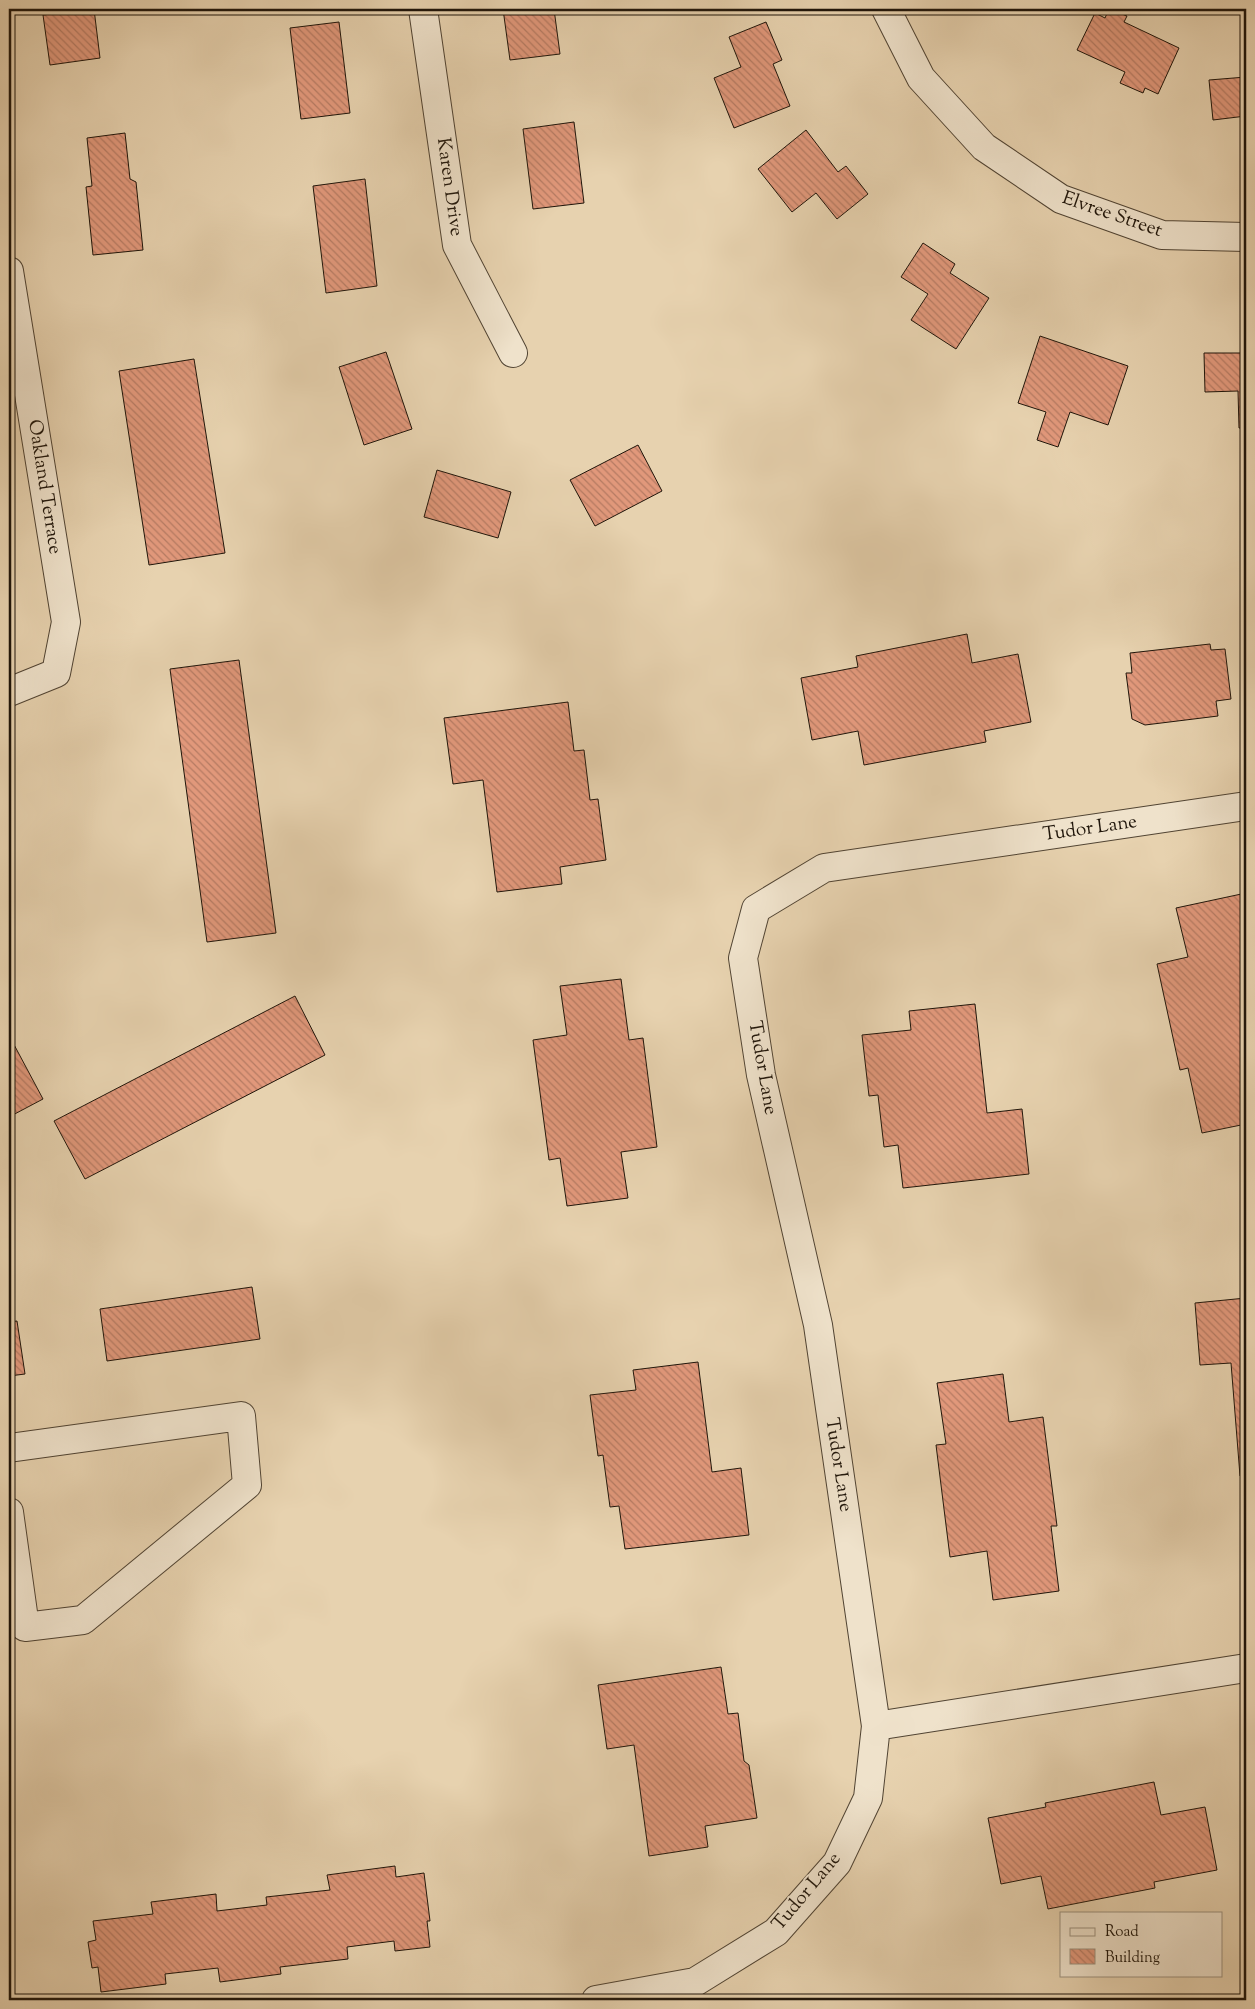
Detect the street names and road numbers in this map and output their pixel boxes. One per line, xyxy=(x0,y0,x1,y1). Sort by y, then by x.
street label: Karen Drive xyxy=(429,136,469,238)
street label: Elvree Street xyxy=(1058,185,1166,245)
street label: Oakland Terrace xyxy=(20,418,68,556)
street label: Tudor Lane xyxy=(1041,809,1139,849)
street label: Tudor Lane xyxy=(740,1019,784,1117)
street label: Tudor Lane xyxy=(817,1416,859,1514)
street label: Tudor Lane xyxy=(766,1847,848,1937)

